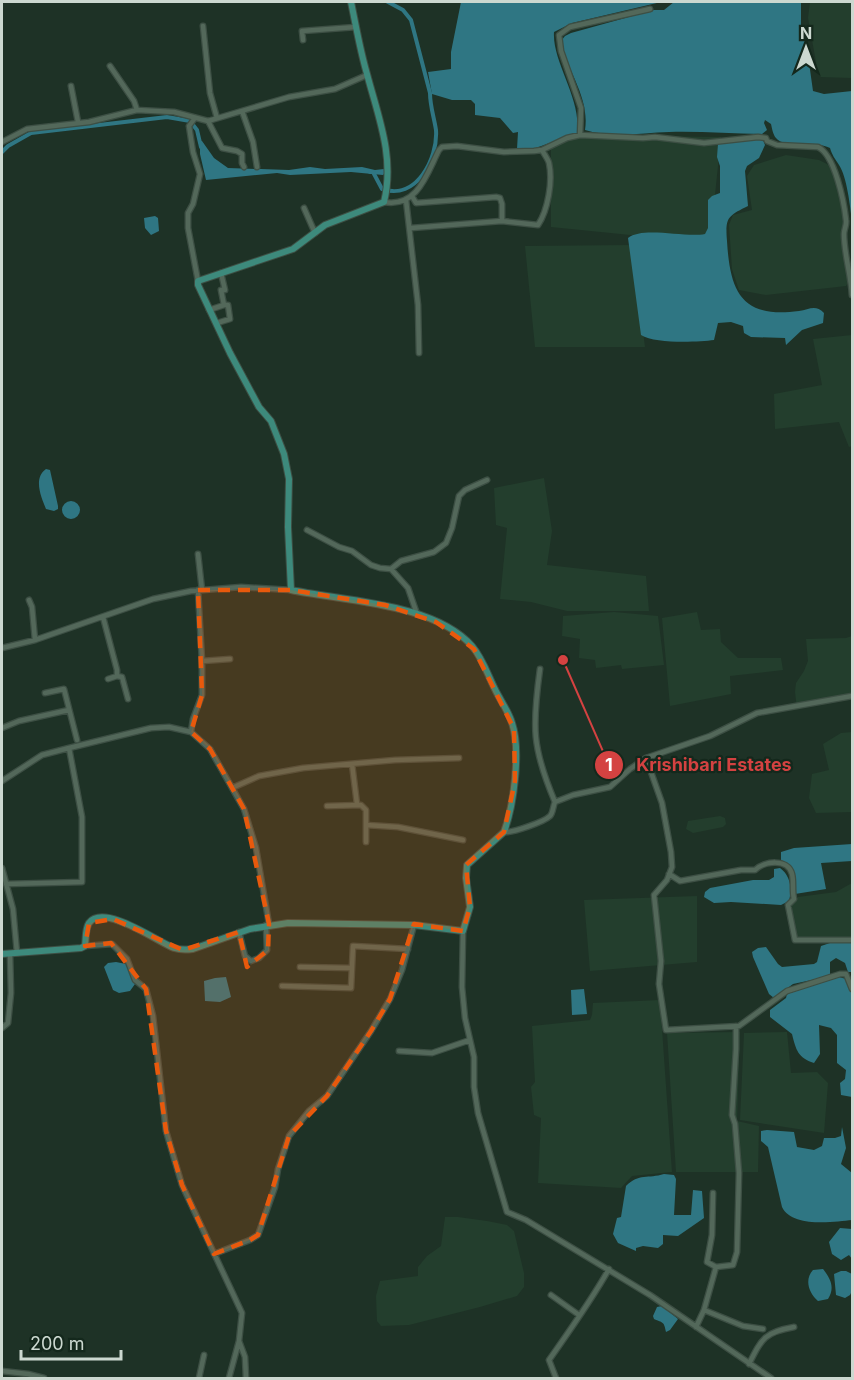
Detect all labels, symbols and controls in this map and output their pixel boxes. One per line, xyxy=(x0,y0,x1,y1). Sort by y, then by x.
north arrow xyxy=(776,18,836,78)
text: N xyxy=(800,23,812,43)
callout: Krishibari Estates xyxy=(594,747,803,783)
text: 1 xyxy=(605,754,613,775)
text: Krishibari Estates xyxy=(636,754,792,775)
scale bar xyxy=(21,1323,122,1361)
text: 200 m xyxy=(30,1333,85,1354)

